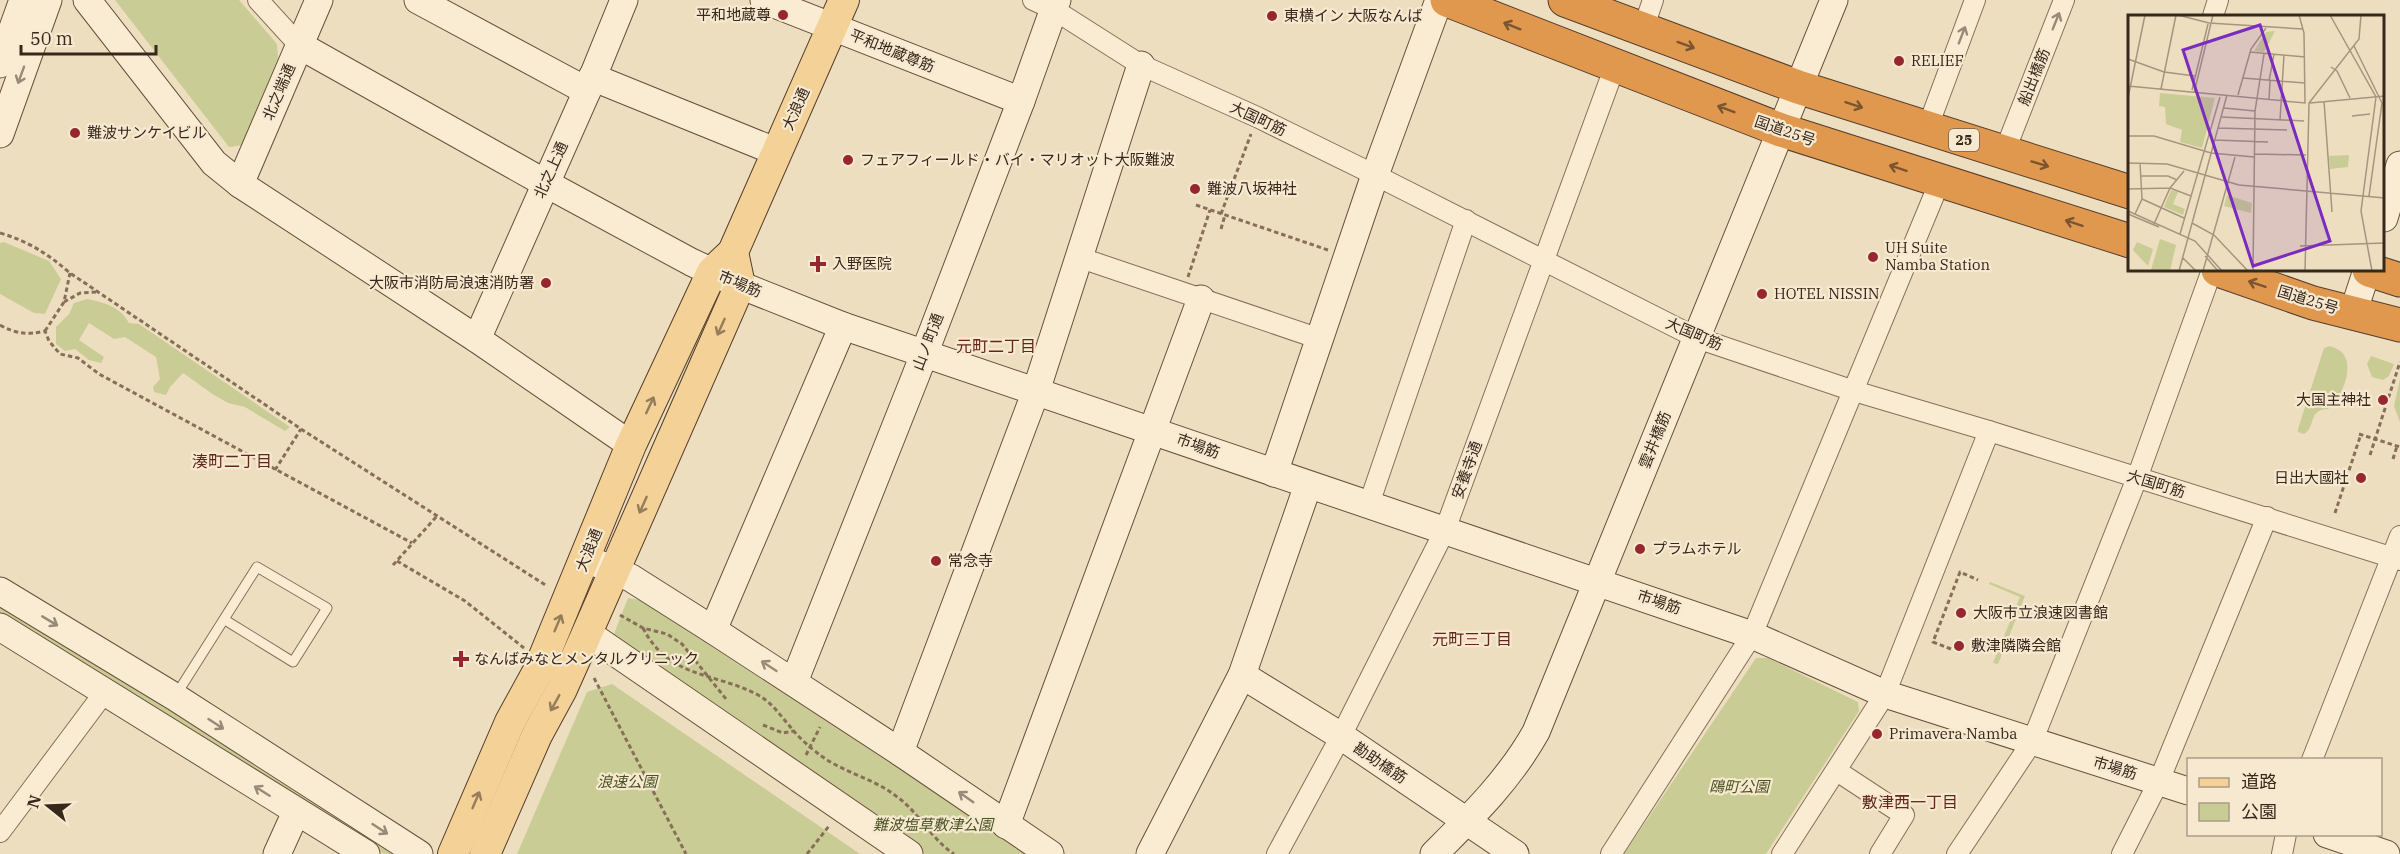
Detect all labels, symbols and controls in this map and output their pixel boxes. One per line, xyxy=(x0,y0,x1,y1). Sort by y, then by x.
place label: 平和地蔵尊 xyxy=(696,5,771,24)
place label: 東横イン 大阪なんば xyxy=(1284,6,1422,25)
marker: 平和地蔵尊 xyxy=(776,8,790,22)
marker: 東横イン 大阪なんば xyxy=(1265,9,1279,23)
one-way arrow xyxy=(2051,12,2062,30)
inset map xyxy=(2128,15,2385,272)
scale bar xyxy=(21,18,156,56)
one-way arrow xyxy=(1503,19,1522,30)
street label: 平和地蔵尊筋 xyxy=(847,25,937,76)
one-way arrow xyxy=(1958,26,1969,44)
text: 50 m xyxy=(30,27,73,50)
one-way arrow xyxy=(1676,40,1695,51)
street label: 船出橋筋 xyxy=(2013,45,2054,108)
place label: RELIEF xyxy=(1911,51,1964,70)
marker: RELIEF xyxy=(1892,54,1906,68)
street label: 北之端通 xyxy=(258,60,299,123)
one-way arrow xyxy=(14,65,25,84)
street label: 大浪通 xyxy=(778,84,813,133)
street label: 大国町筋 xyxy=(1227,97,1289,140)
one-way arrow xyxy=(1844,100,1863,111)
one-way arrow xyxy=(1717,103,1736,114)
street label: 国道25号 xyxy=(1752,111,1818,150)
place label: 難波サンケイビル xyxy=(87,123,207,142)
marker: 難波サンケイビル xyxy=(68,126,82,140)
road number: 25 xyxy=(1949,129,1979,151)
street label: 北之上通 xyxy=(530,139,571,201)
place label: フェアフィールド・バイ・マリオット大阪難波 xyxy=(860,150,1175,169)
marker: フェアフィールド・バイ・マリオット大阪難波 xyxy=(841,153,855,167)
one-way arrow xyxy=(2030,159,2049,170)
one-way arrow xyxy=(1889,161,1908,172)
place label: 難波八坂神社 xyxy=(1207,179,1297,198)
marker: 難波八坂神社 xyxy=(1188,182,1202,196)
one-way arrow xyxy=(2065,217,2084,228)
place label: UH Suite Namba Station xyxy=(1885,238,1991,274)
marker: UH Suite Namba Station xyxy=(1866,250,1880,264)
place label: 入野医院 xyxy=(832,254,892,273)
marker: 入野医院 xyxy=(809,255,827,273)
street label: 市場筋 xyxy=(716,266,765,301)
place label: 大阪市消防局浪速消防署 xyxy=(369,273,534,292)
marker: 大阪市消防局浪速消防署 xyxy=(539,276,553,290)
one-way arrow xyxy=(2248,277,2267,288)
street label: 国道25号 xyxy=(2275,281,2341,318)
place label: HOTEL NISSIN xyxy=(1774,284,1880,303)
marker: HOTEL NISSIN xyxy=(1755,287,1769,301)
street label: 山ノ町通 xyxy=(908,310,947,373)
street label: 大国町筋 xyxy=(1663,313,1726,354)
one-way arrow xyxy=(715,317,726,336)
district label: 元町二丁目 xyxy=(956,336,1036,356)
place label: 大国主神社 xyxy=(2296,390,2371,409)
marker: 大国主神社 xyxy=(2376,393,2390,407)
one-way arrow xyxy=(644,396,656,414)
street label: 雲井橋筋 xyxy=(1634,408,1675,471)
street label: 市場筋 xyxy=(1174,429,1223,462)
street label: 安養寺通 xyxy=(1447,438,1486,501)
district label: 湊町二丁目 xyxy=(192,451,272,471)
street label: 大国町筋 xyxy=(2125,466,2188,501)
place label: 日出大國社 xyxy=(2274,468,2349,487)
marker: 日出大國社 xyxy=(2354,471,2368,485)
one-way arrow xyxy=(636,496,648,514)
street label: 大浪通 xyxy=(571,525,606,574)
place label: プラムホテル xyxy=(1652,539,1742,558)
marker: プラムホテル xyxy=(1633,542,1647,556)
place label: 常念寺 xyxy=(948,551,993,570)
marker: 常念寺 xyxy=(929,554,943,568)
street label: 市場筋 xyxy=(1635,585,1684,618)
place label: 大阪市立浪速図書館 xyxy=(1973,603,2108,622)
marker: 大阪市立浪速図書館 xyxy=(1954,606,1968,620)
one-way arrow xyxy=(553,615,564,633)
one-way arrow xyxy=(41,616,58,628)
district label: 元町三丁目 xyxy=(1432,629,1512,649)
place label: 敷津隣隣会館 xyxy=(1971,636,2061,655)
marker: 敷津隣隣会館 xyxy=(1952,639,1966,653)
place label: なんばみなとメンタルクリニック xyxy=(474,649,699,668)
marker: なんばみなとメンタルクリニック xyxy=(452,650,470,668)
one-way arrow xyxy=(761,660,778,672)
one-way arrow xyxy=(549,693,560,711)
one-way arrow xyxy=(207,718,224,730)
place label: Primavera Namba xyxy=(1889,724,2018,743)
marker: Primavera Namba xyxy=(1870,727,1884,741)
street label: 勘助橋筋 xyxy=(1350,738,1410,787)
street label: 市場筋 xyxy=(2091,752,2139,783)
legend xyxy=(2187,758,2382,836)
text: 道路 xyxy=(2241,770,2277,793)
park label: 浪速公園 xyxy=(597,772,659,791)
north arrow xyxy=(18,776,78,836)
park label: 鴎町公園 xyxy=(1709,777,1771,796)
one-way arrow xyxy=(254,784,271,796)
one-way arrow xyxy=(959,791,975,803)
text: N xyxy=(22,792,45,810)
one-way arrow xyxy=(471,792,482,810)
district label: 敷津西一丁目 xyxy=(1862,792,1958,812)
text: 公園 xyxy=(2241,800,2277,823)
park label: 難波塩草敷津公園 xyxy=(873,815,995,834)
one-way arrow xyxy=(371,824,388,836)

